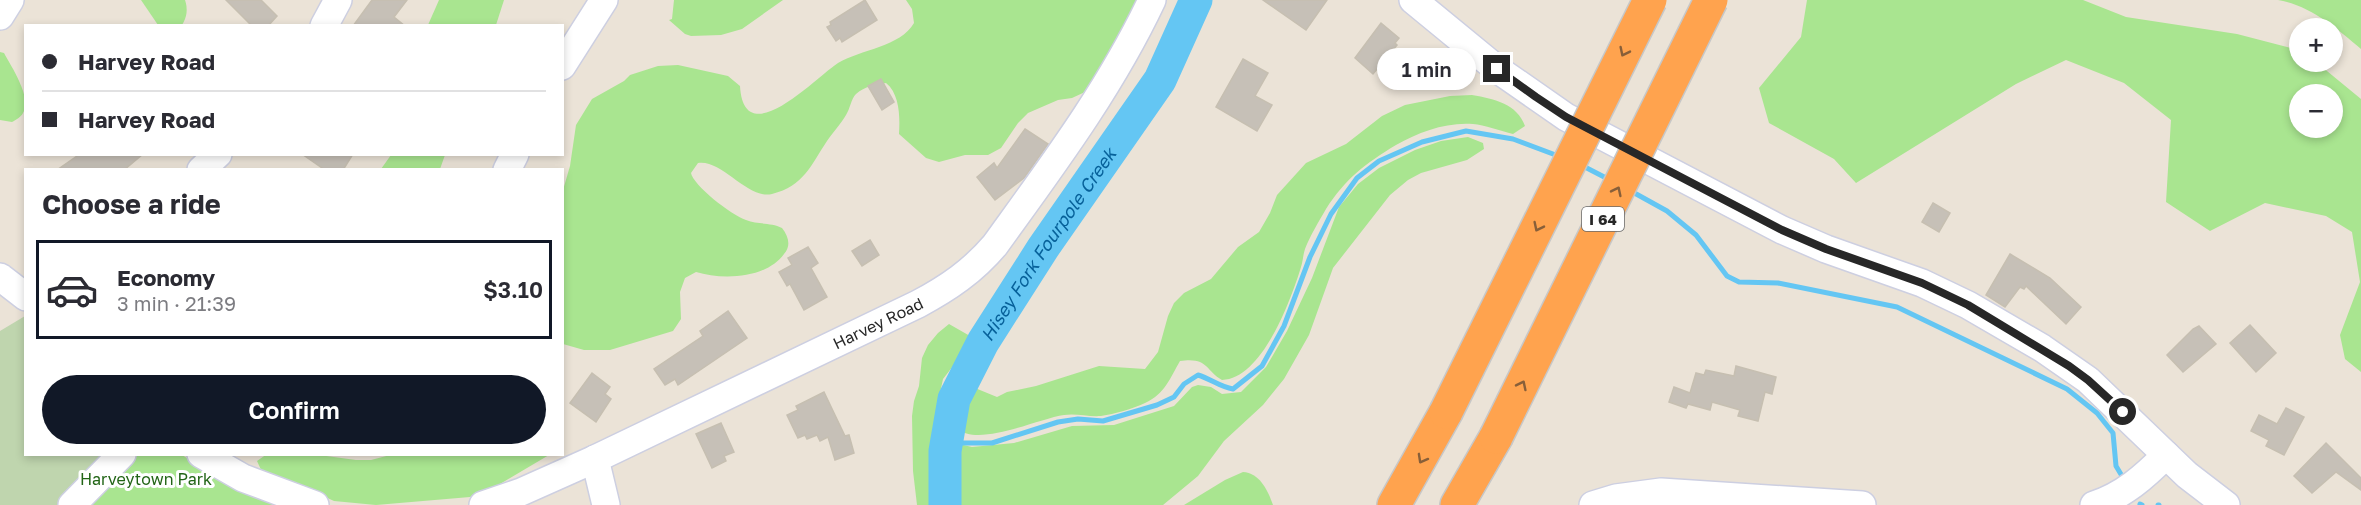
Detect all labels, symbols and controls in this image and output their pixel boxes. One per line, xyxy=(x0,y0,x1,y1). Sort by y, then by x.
map controls xyxy=(2289,18,2343,138)
button: + xyxy=(2289,18,2343,72)
one-way arrow xyxy=(1620,46,1631,57)
text: Harvey Road xyxy=(78,48,215,75)
callout: 1 min xyxy=(1377,48,1476,90)
route end xyxy=(1483,55,1510,82)
text: 1 min xyxy=(1401,57,1452,81)
button: − xyxy=(2289,84,2343,138)
text: Harvey Road xyxy=(78,106,215,133)
water label: Hisey Fork Fourpole Creek xyxy=(976,142,1121,345)
one-way arrow xyxy=(1610,186,1621,197)
text: Choose a ride xyxy=(42,188,221,220)
road number: I 64 xyxy=(1582,207,1624,231)
one-way arrow xyxy=(1533,221,1545,232)
icon: car xyxy=(45,263,99,317)
text: Economy xyxy=(117,264,215,291)
text: $3.10 xyxy=(483,276,543,303)
text: 3 min · 21:39 xyxy=(117,291,236,315)
street label: Harvey Road xyxy=(830,293,926,353)
button: Confirm xyxy=(42,375,546,444)
one-way arrow xyxy=(1514,380,1526,391)
route start xyxy=(2109,398,2136,425)
one-way arrow xyxy=(1417,453,1429,464)
park label: Harveytown Park xyxy=(80,469,212,489)

